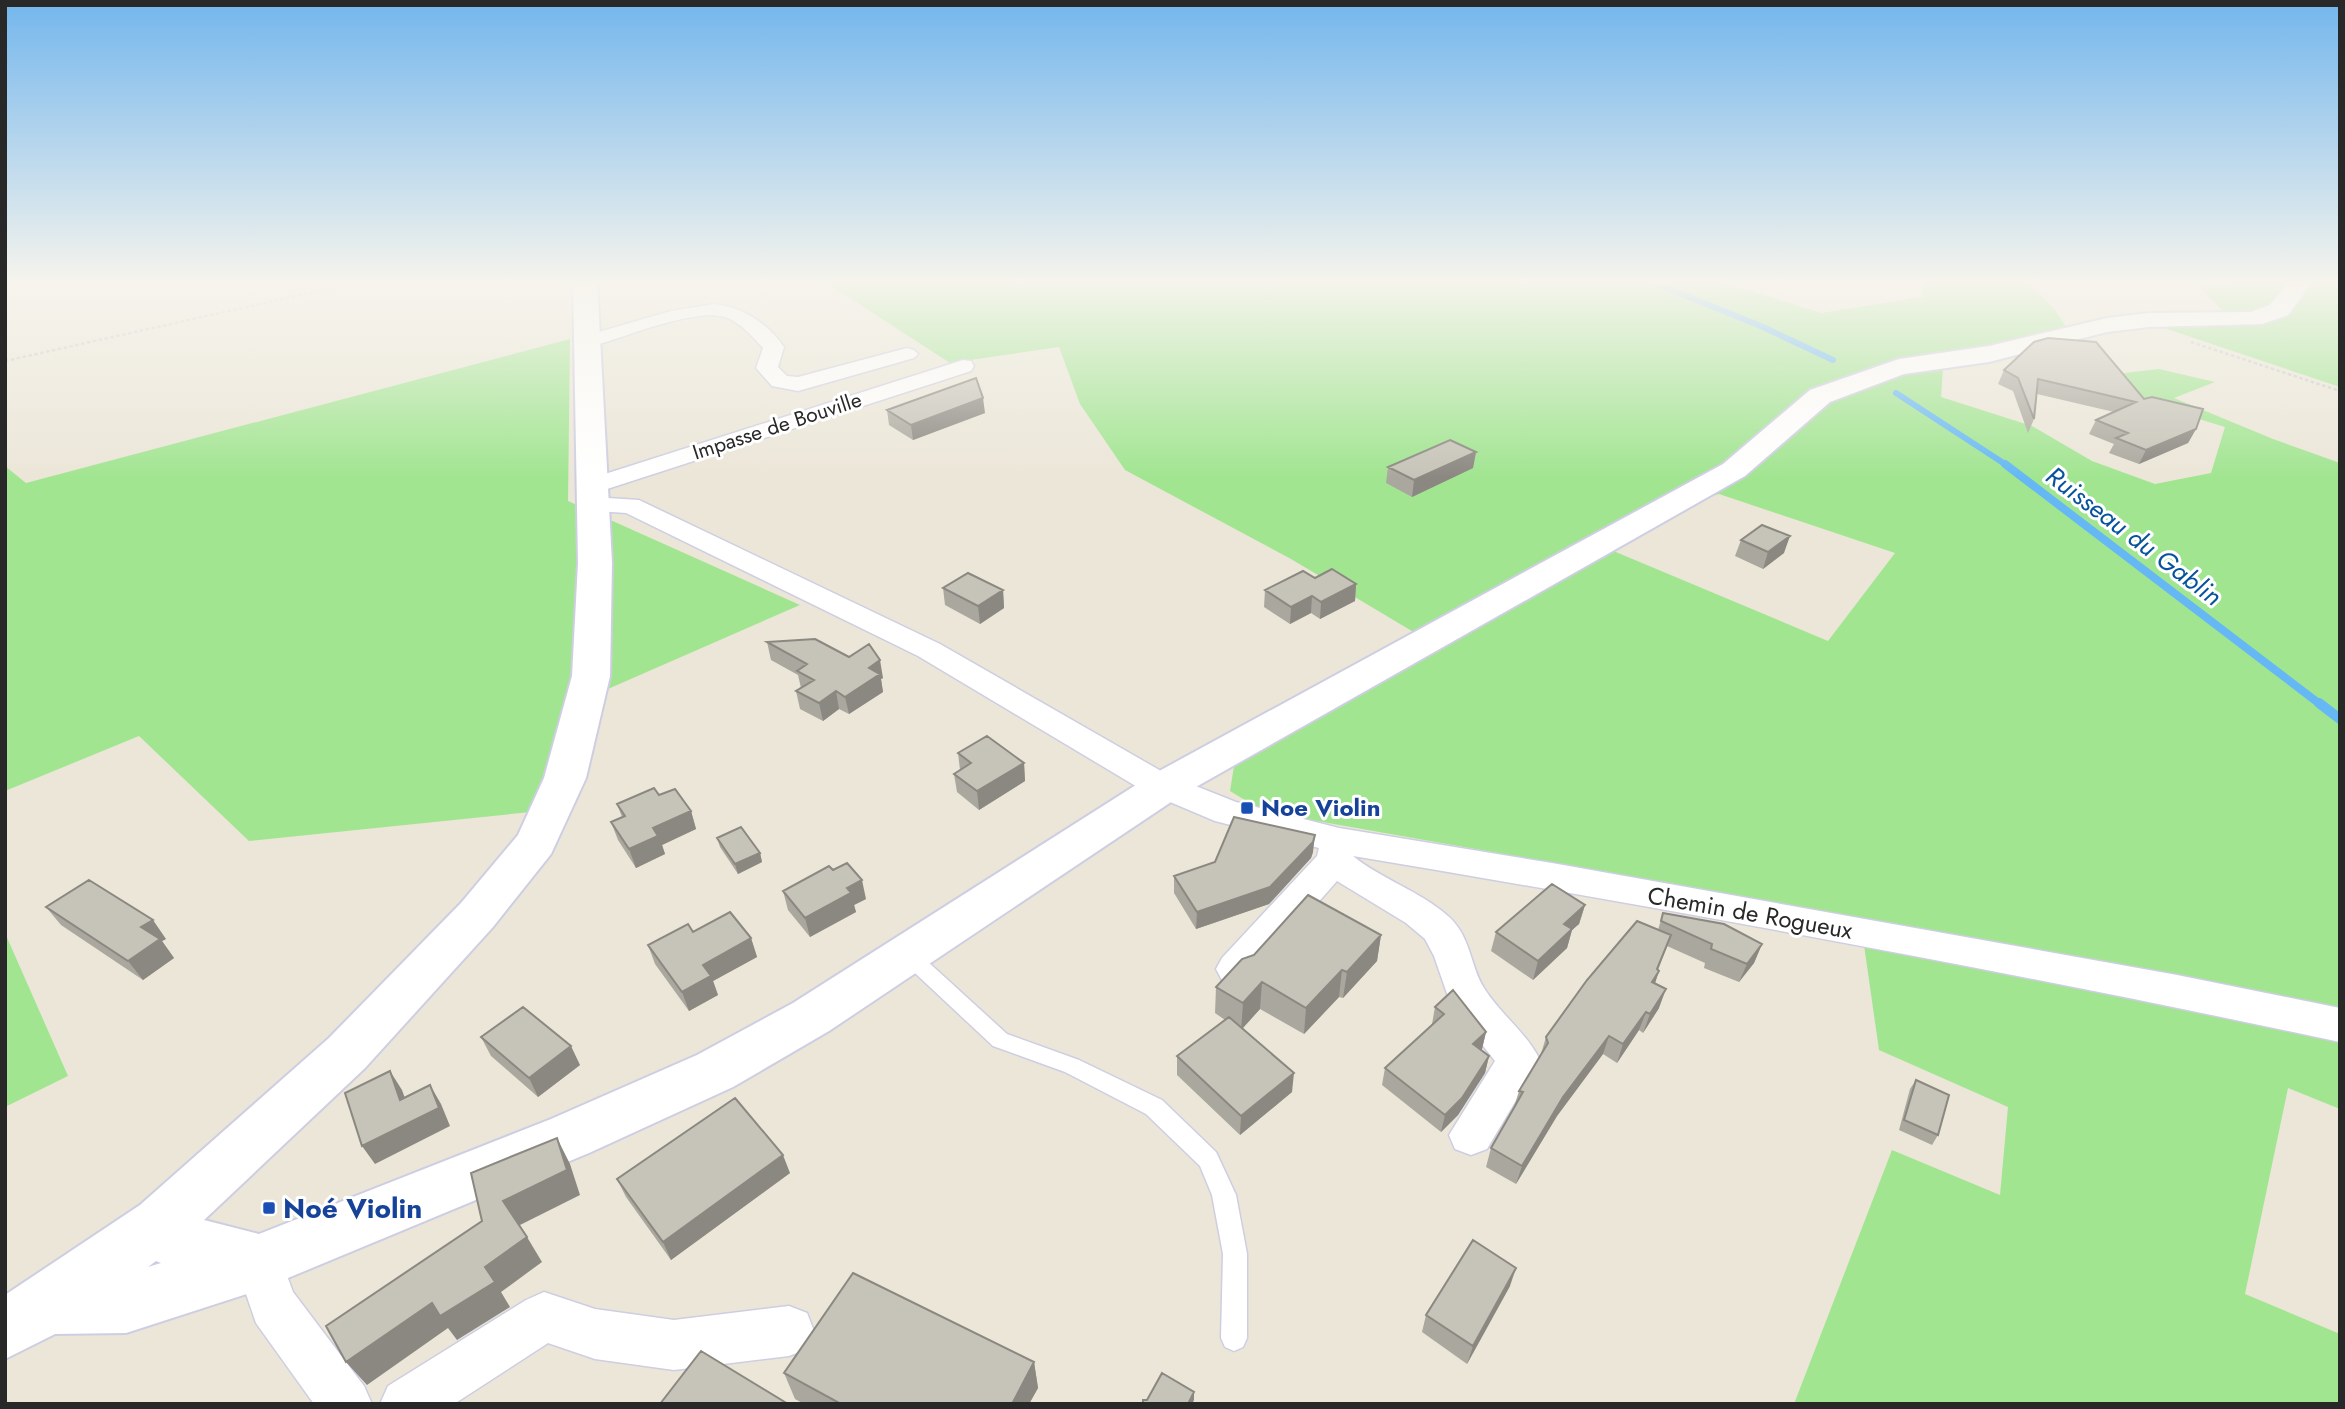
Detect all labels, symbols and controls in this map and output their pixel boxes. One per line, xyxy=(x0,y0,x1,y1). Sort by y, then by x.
street label: Impasse de Bouville xyxy=(689,384,866,467)
water label: Ruisseau du Gablin xyxy=(2038,457,2230,615)
place label: Noe Violin xyxy=(1261,790,1381,825)
marker: Noe Violin xyxy=(1239,800,1255,816)
street label: Chemin de Rogueux xyxy=(1645,877,1856,948)
place label: Noé Violin xyxy=(283,1188,422,1229)
marker: Noé Violin xyxy=(261,1200,277,1216)

